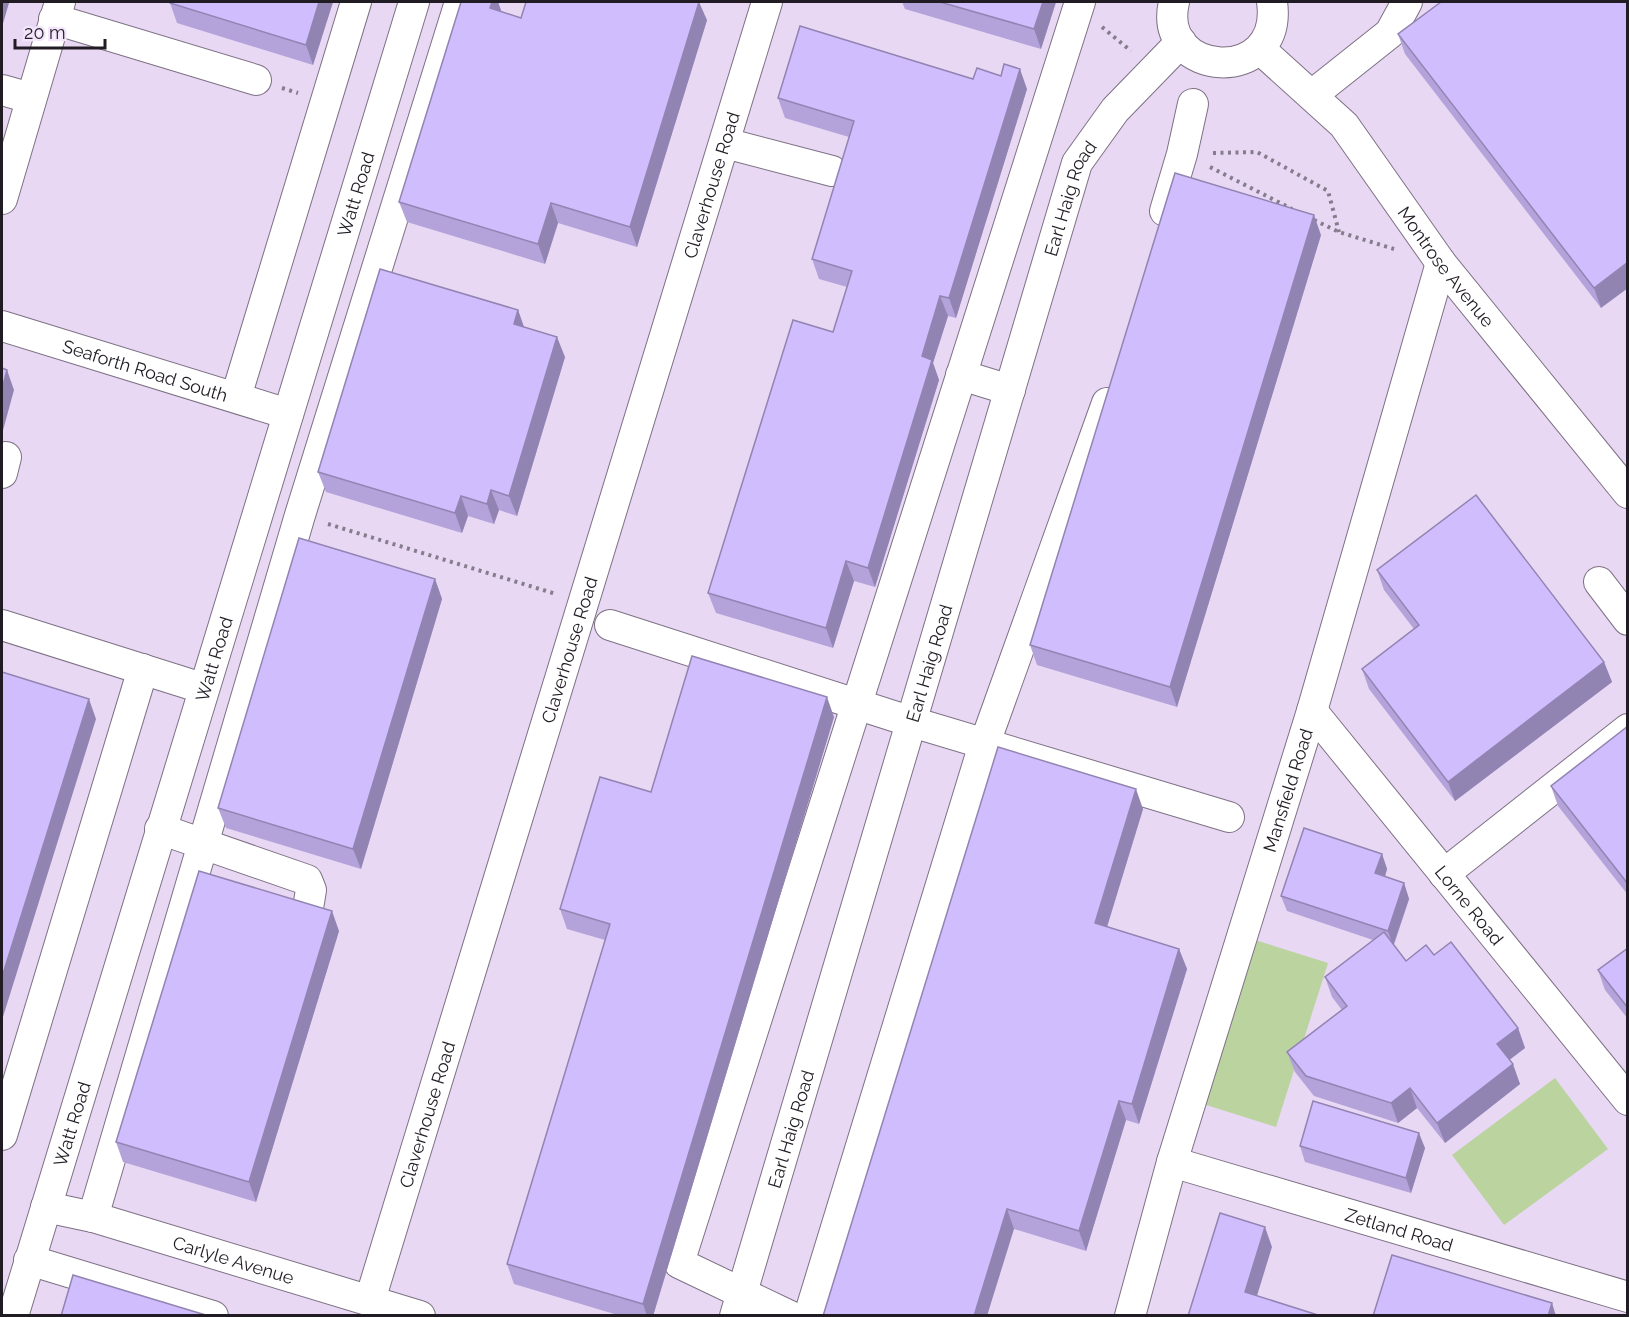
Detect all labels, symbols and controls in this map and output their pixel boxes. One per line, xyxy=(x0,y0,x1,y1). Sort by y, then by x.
scale bar xyxy=(15,12,105,50)
text: 20 m xyxy=(24,22,66,43)
street label: Claverhouse Road xyxy=(679,109,743,261)
street label: Earl Haig Road xyxy=(1039,136,1100,259)
street label: Watt Road xyxy=(333,149,378,239)
street label: Montrose Avenue xyxy=(1394,202,1499,331)
street label: Seaforth Road South xyxy=(60,335,231,405)
street label: Claverhouse Road xyxy=(537,574,601,725)
street label: Earl Haig Road xyxy=(901,602,956,725)
street label: Watt Road xyxy=(191,614,236,704)
street label: Mansfield Road xyxy=(1258,726,1316,854)
street label: Lorne Road xyxy=(1431,861,1508,949)
street label: Claverhouse Road xyxy=(394,1039,459,1190)
street label: Earl Haig Road xyxy=(763,1068,818,1190)
street label: Watt Road xyxy=(49,1079,94,1169)
street label: Zetland Road xyxy=(1343,1203,1456,1255)
street label: Carlyle Avenue xyxy=(170,1231,297,1288)

